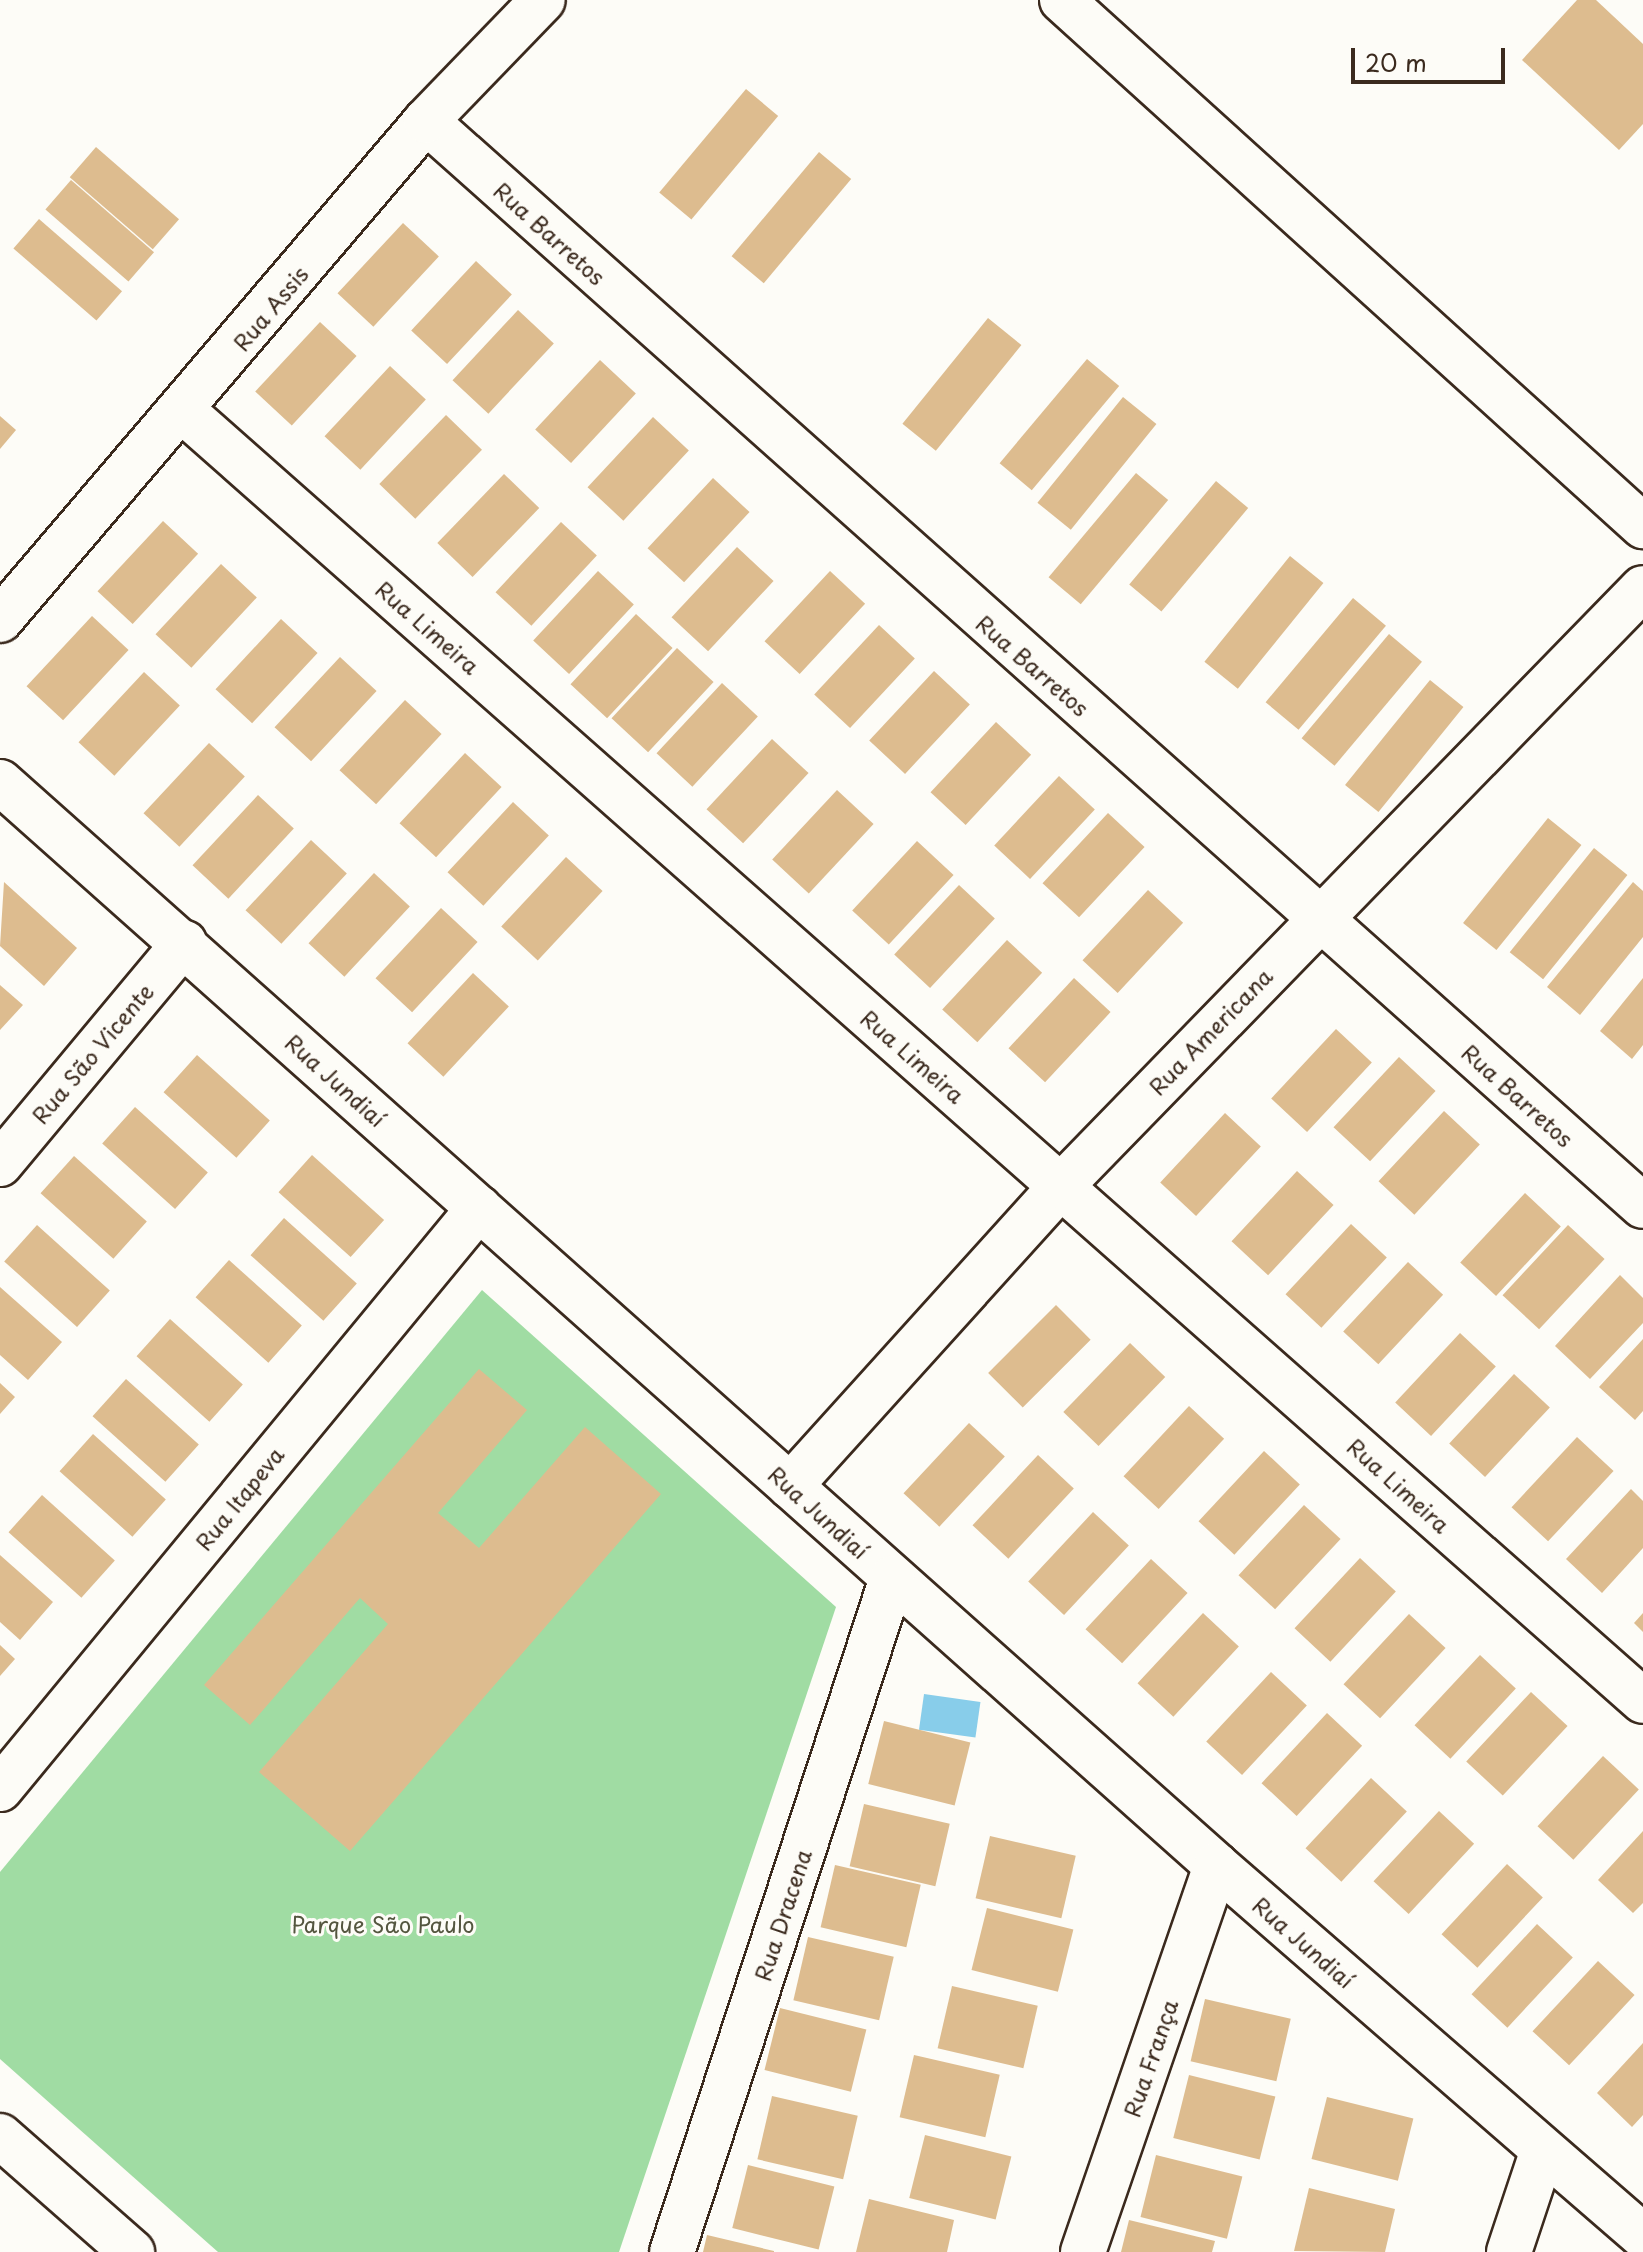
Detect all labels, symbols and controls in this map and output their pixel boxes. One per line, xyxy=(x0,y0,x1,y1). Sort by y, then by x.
scale bar xyxy=(1355,32,1509,82)
text: 20 m xyxy=(1365,44,1427,80)
street label: Rua Barretos xyxy=(489,176,611,290)
street label: Rua Assis xyxy=(227,260,313,356)
street label: Rua Limeira xyxy=(371,575,485,679)
street label: Rua Barretos xyxy=(972,609,1094,721)
street label: Rua Americana xyxy=(1143,962,1277,1100)
street label: Rua São Vicente xyxy=(26,978,158,1128)
street label: Rua Limeira xyxy=(856,1004,970,1108)
street label: Rua Jundiaí xyxy=(280,1027,392,1133)
street label: Rua Barretos xyxy=(1457,1038,1579,1152)
street label: Rua Limeira xyxy=(1343,1432,1455,1538)
street label: Rua Itapeva xyxy=(189,1441,289,1555)
street label: Rua Jundiaí xyxy=(763,1459,875,1565)
street label: Rua Dracena xyxy=(748,1845,816,1985)
street label: Rua Jundiaí xyxy=(1247,1890,1361,1994)
park label: Parque São Paulo xyxy=(292,1911,474,1937)
street label: Rua França xyxy=(1117,1995,1183,2121)

